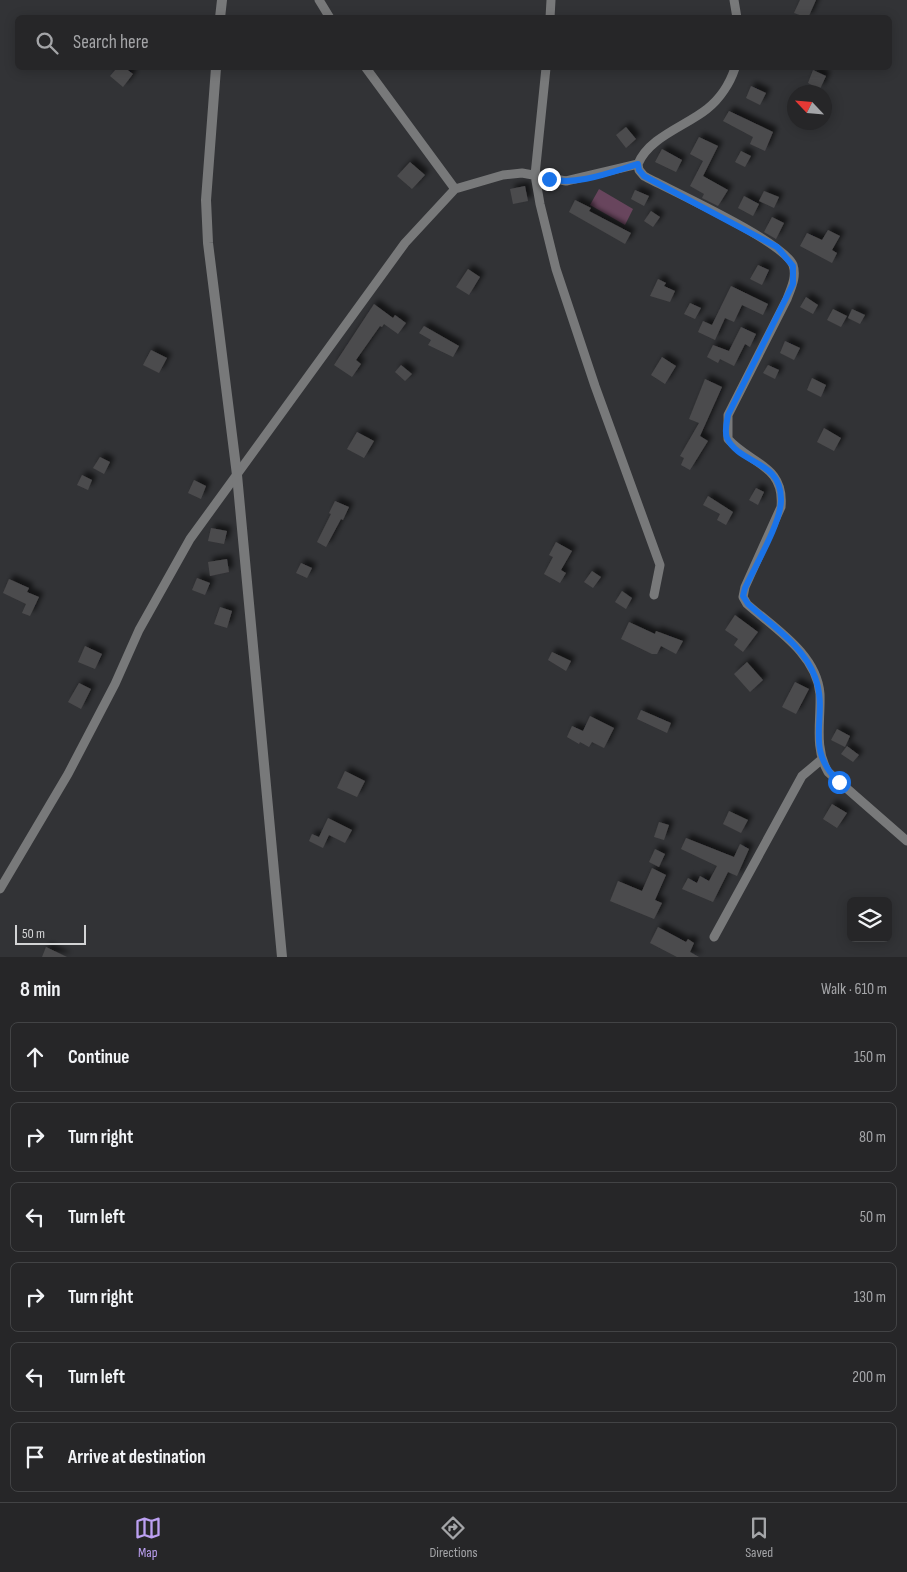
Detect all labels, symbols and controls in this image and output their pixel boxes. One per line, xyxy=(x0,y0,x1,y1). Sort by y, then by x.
search box xyxy=(15,15,892,70)
icon: search xyxy=(33,29,61,57)
text: Search here xyxy=(73,31,149,54)
north arrow xyxy=(787,85,832,130)
route end xyxy=(538,168,561,191)
route start xyxy=(828,771,851,794)
map controls xyxy=(847,897,892,942)
button: layers xyxy=(847,897,892,942)
scale bar xyxy=(15,922,86,945)
text: 50 m xyxy=(22,925,45,942)
text: 8 min xyxy=(20,977,61,1002)
text: Walk · 610 m xyxy=(821,980,887,999)
icon: ahead xyxy=(21,1043,49,1071)
text: Continue xyxy=(68,1046,129,1069)
text: 150 m xyxy=(854,1048,886,1067)
icon: right xyxy=(21,1123,49,1151)
text: Turn right xyxy=(68,1126,133,1149)
text: 80 m xyxy=(859,1128,886,1147)
icon: left xyxy=(21,1203,49,1231)
text: Turn left xyxy=(68,1206,125,1229)
text: 50 m xyxy=(860,1208,886,1227)
icon: right xyxy=(21,1283,49,1311)
text: Turn right xyxy=(68,1286,133,1309)
text: 130 m xyxy=(854,1288,886,1307)
icon: left xyxy=(21,1363,49,1391)
text: Turn left xyxy=(68,1366,125,1389)
text: 200 m xyxy=(852,1368,886,1387)
icon: arrive xyxy=(21,1443,49,1471)
text: Arrive at destination xyxy=(68,1446,206,1469)
tab: Map xyxy=(134,1514,162,1561)
tab: Directions xyxy=(429,1514,478,1561)
tab: Saved xyxy=(745,1514,773,1561)

